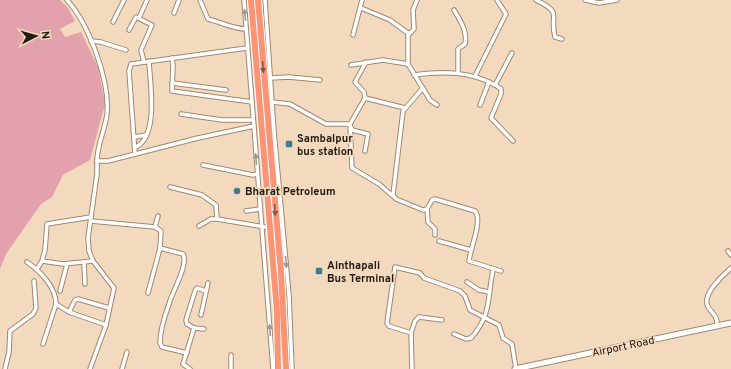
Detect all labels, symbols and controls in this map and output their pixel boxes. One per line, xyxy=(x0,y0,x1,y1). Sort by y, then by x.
one-way arrow xyxy=(242,9,248,21)
north arrow xyxy=(16,16,56,56)
text: N xyxy=(38,30,52,40)
one-way arrow xyxy=(260,61,267,73)
place label: Sambalpur bus station xyxy=(297,132,353,159)
marker: Sambalpur bus station xyxy=(284,139,294,149)
one-way arrow xyxy=(253,153,259,165)
place label: Bharat Petroleum xyxy=(245,185,336,199)
marker: Bharat Petroleum xyxy=(232,186,242,196)
one-way arrow xyxy=(272,204,279,216)
one-way arrow xyxy=(283,256,289,268)
place label: Ainthapali Bus Terminal xyxy=(327,259,394,286)
marker: Ainthapali Bus Terminal xyxy=(314,266,324,276)
one-way arrow xyxy=(267,324,274,336)
street label: Airport Road xyxy=(591,334,656,360)

